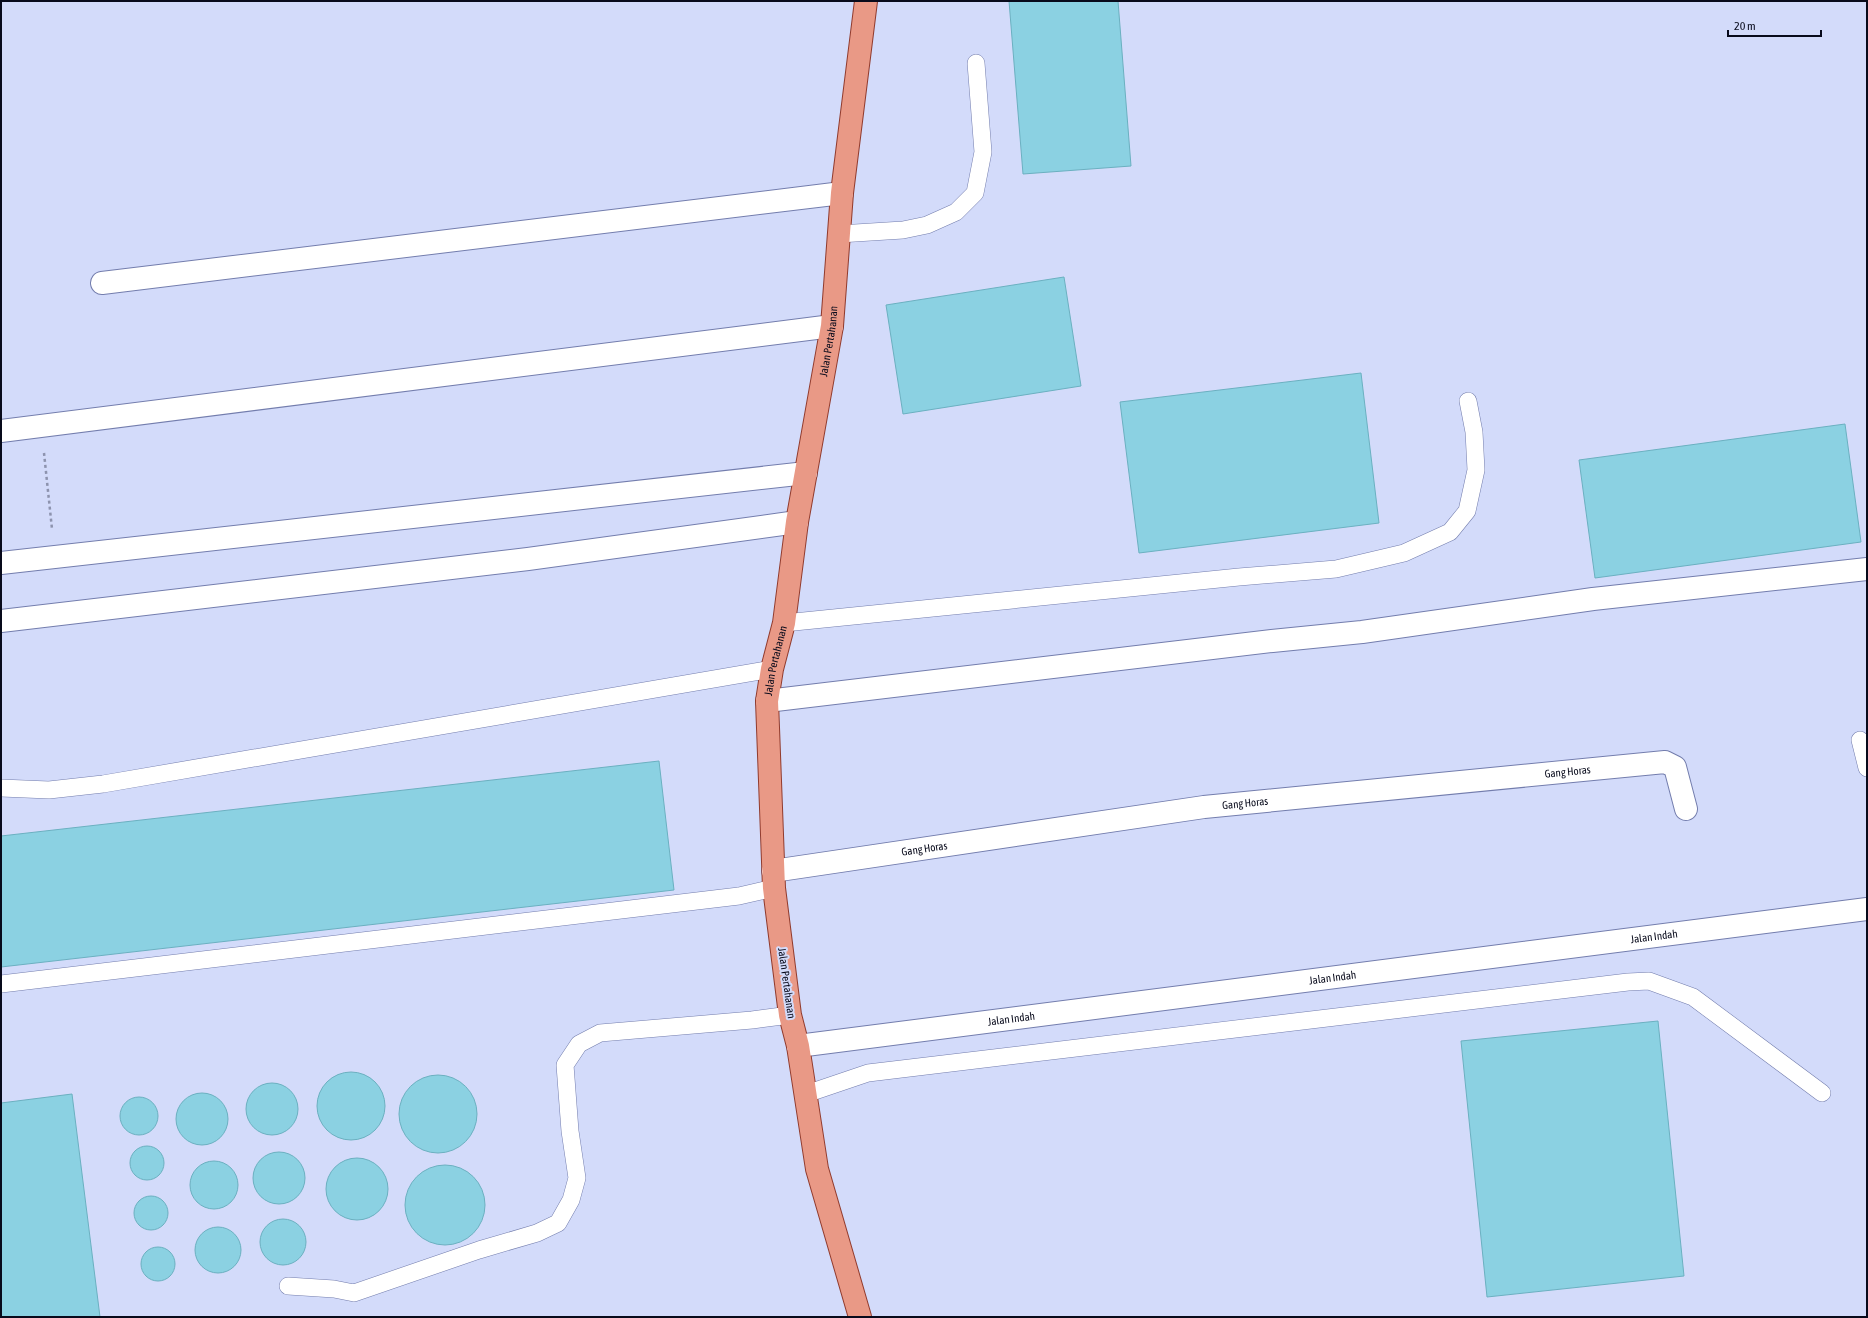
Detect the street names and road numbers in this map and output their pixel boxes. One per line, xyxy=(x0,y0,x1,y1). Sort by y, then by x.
street label: Jalan Pertahanan xyxy=(817,305,839,378)
street label: Jalan Pertahanan xyxy=(762,624,789,697)
street label: Gang Horas xyxy=(1544,763,1591,780)
street label: Gang Horas xyxy=(1222,795,1269,811)
street label: Gang Horas xyxy=(901,839,948,858)
street label: Jalan Indah xyxy=(1630,927,1678,945)
street label: Jalan Pertahanan xyxy=(776,947,798,1019)
street label: Jalan Indah xyxy=(1308,969,1357,986)
street label: Jalan Indah xyxy=(987,1010,1036,1028)

